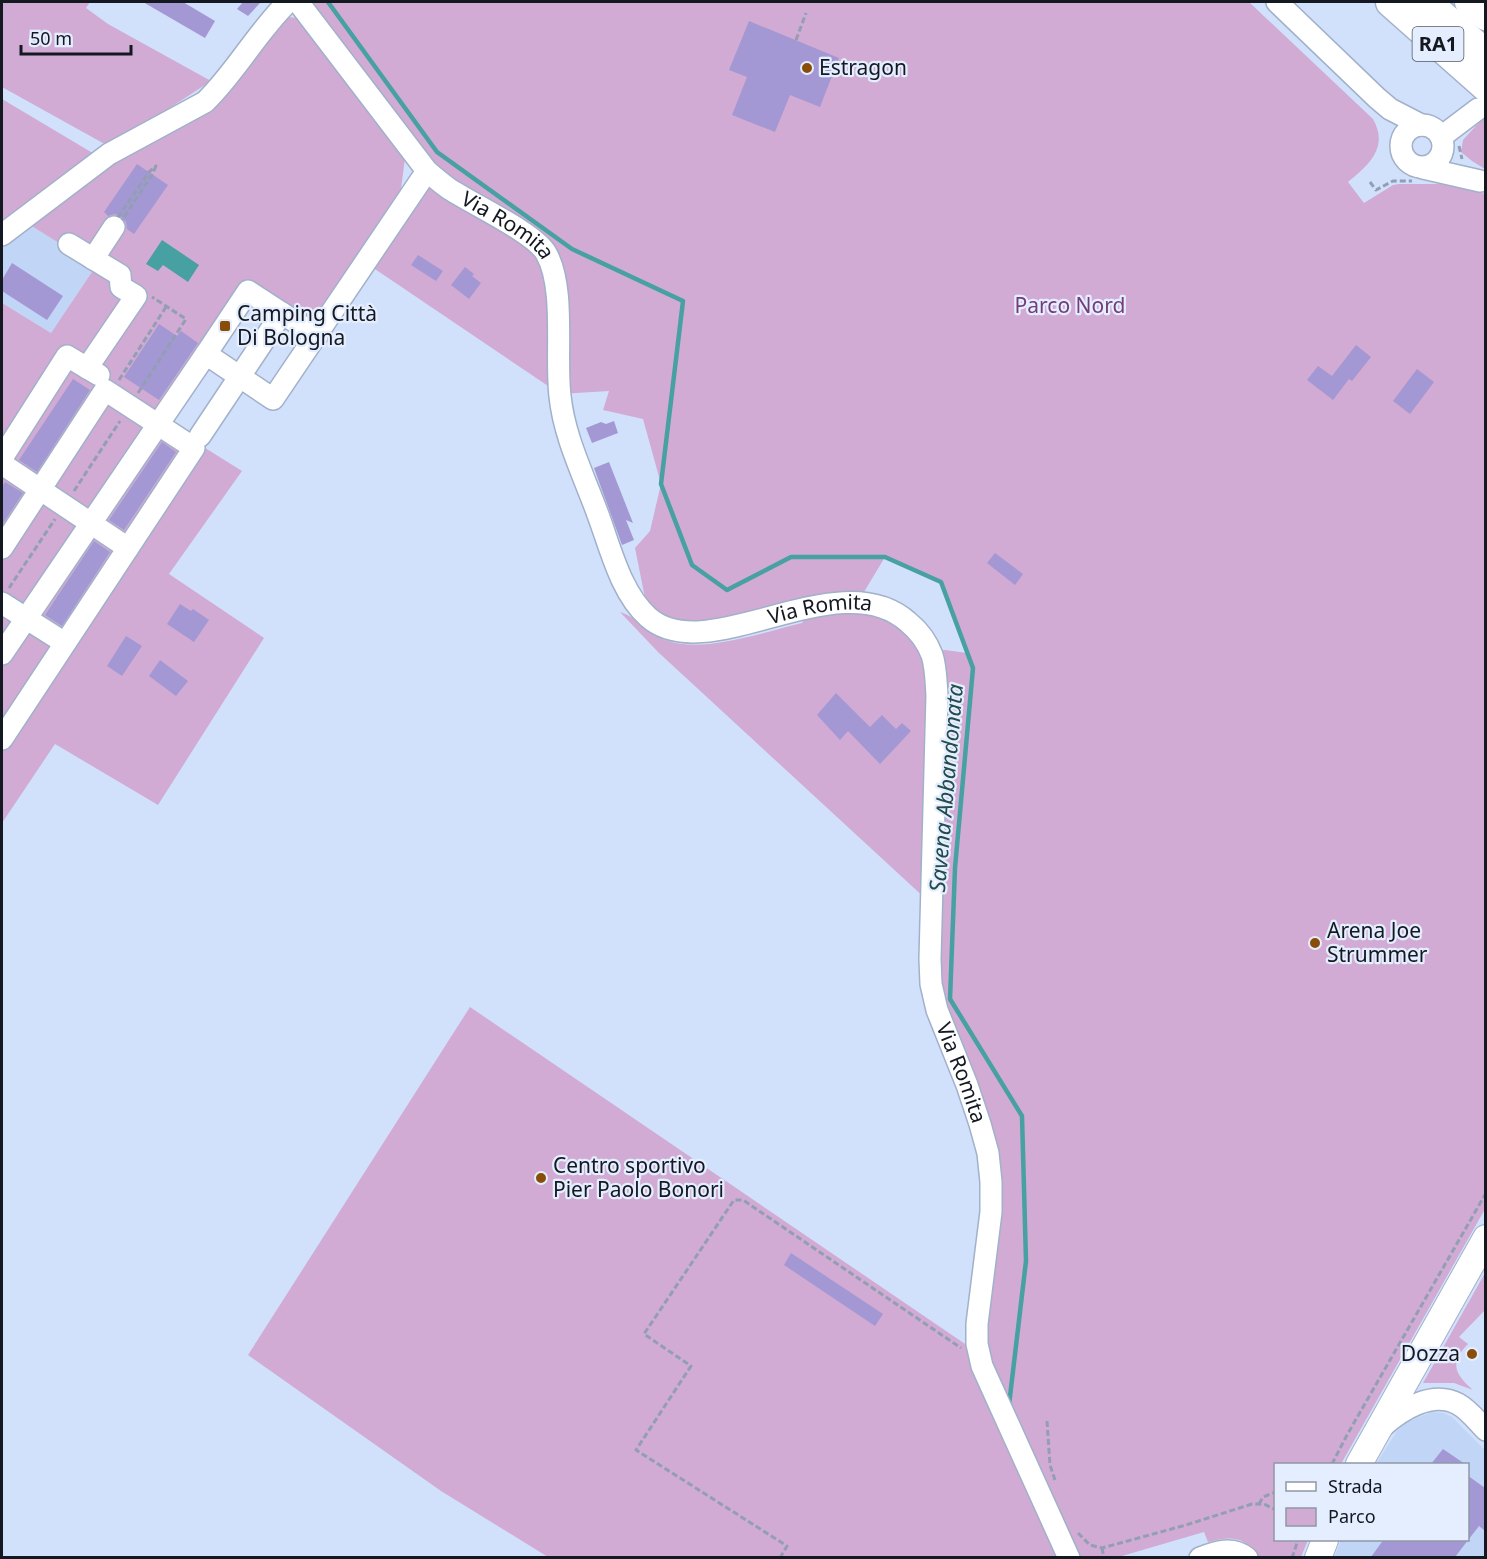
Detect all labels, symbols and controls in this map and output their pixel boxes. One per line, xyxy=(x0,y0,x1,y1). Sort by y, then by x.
scale bar xyxy=(21,18,130,56)
text: 50 m xyxy=(30,26,72,50)
road number: RA1 xyxy=(1412,27,1464,61)
place label: Estragon xyxy=(819,53,907,81)
marker: Estragon xyxy=(800,61,814,75)
street label: Via Romita xyxy=(457,184,561,264)
park label: Parco Nord xyxy=(1015,291,1125,319)
place label: Camping Città Di Bologna xyxy=(237,299,377,351)
marker: Camping Città Di Bologna xyxy=(218,319,232,333)
street label: Via Romita xyxy=(764,587,874,630)
water label: Savena Abbandonata xyxy=(921,682,969,893)
place label: Arena Joe Strummer xyxy=(1327,916,1428,968)
marker: Arena Joe Strummer xyxy=(1308,936,1322,950)
street label: Via Romita xyxy=(930,1018,994,1126)
place label: Centro sportivo Pier Paolo Bonori xyxy=(553,1151,724,1203)
marker: Centro sportivo Pier Paolo Bonori xyxy=(534,1171,548,1185)
place label: Dozza xyxy=(1401,1339,1460,1367)
marker: Dozza xyxy=(1465,1347,1479,1361)
legend xyxy=(1274,1463,1469,1541)
text: Strada xyxy=(1328,1474,1383,1498)
text: Parco xyxy=(1328,1504,1376,1528)

